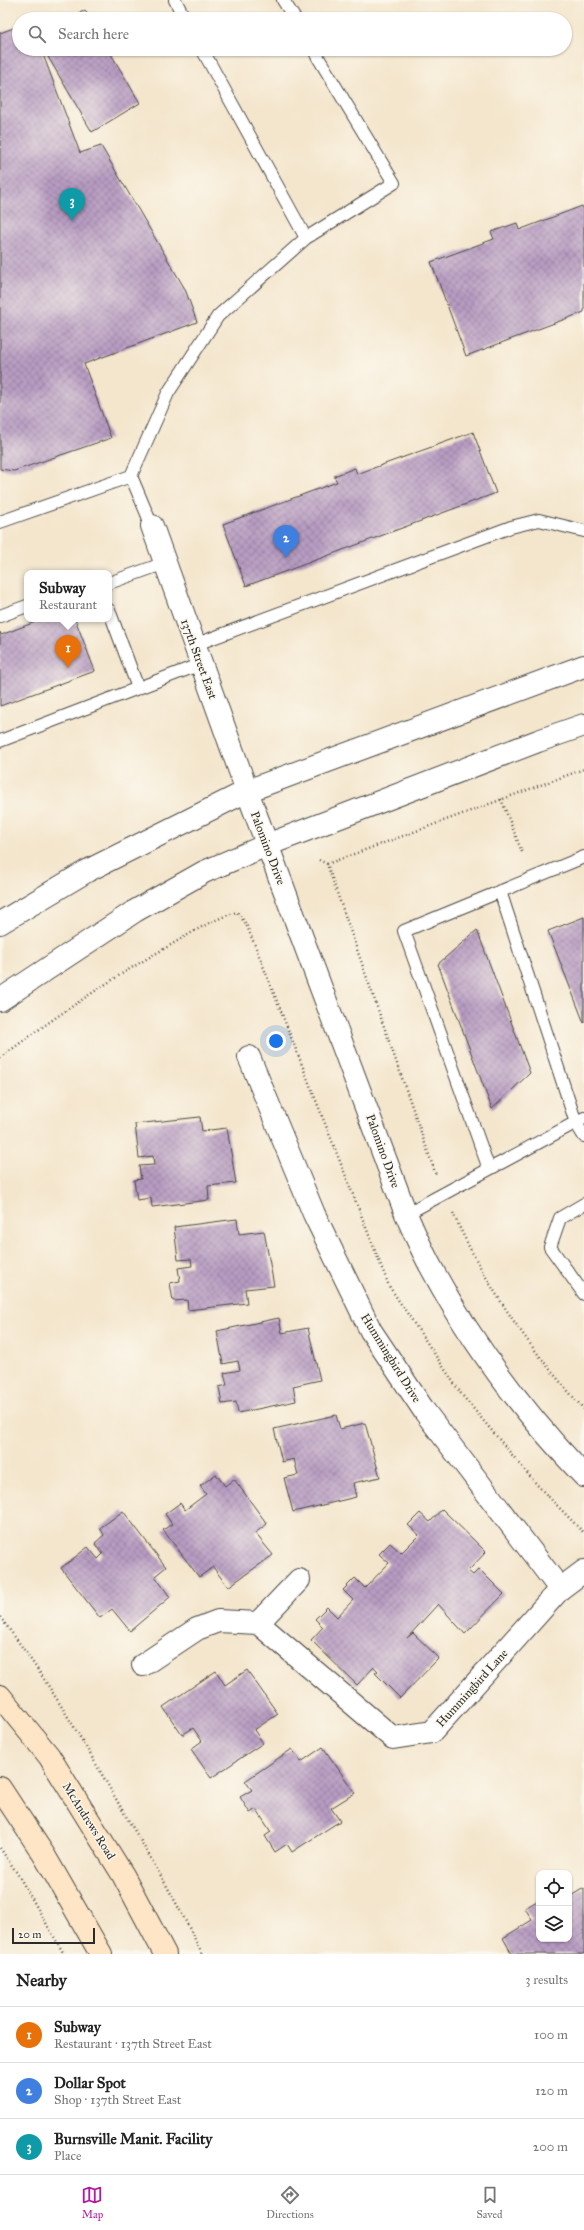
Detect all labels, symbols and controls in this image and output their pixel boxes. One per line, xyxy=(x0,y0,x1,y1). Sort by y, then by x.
search box xyxy=(12,12,572,56)
icon: search xyxy=(26,23,48,45)
text: Search here xyxy=(58,25,129,43)
pin: 3 xyxy=(59,188,85,221)
pin: 2 xyxy=(273,525,299,558)
popup xyxy=(24,570,112,622)
text: Subway xyxy=(39,579,86,597)
text: Restaurant xyxy=(39,597,97,613)
street label: 137th Street East xyxy=(178,617,220,702)
pin: 1 xyxy=(55,635,81,668)
street label: Palomino Drive xyxy=(248,809,288,887)
your location xyxy=(266,1031,286,1051)
street label: Palomino Drive xyxy=(363,1112,403,1190)
street label: Hummingbird Drive xyxy=(357,1311,424,1406)
street label: Hummingbird Lane xyxy=(433,1646,511,1730)
street label: McAndrews Road xyxy=(60,1780,118,1862)
map controls xyxy=(536,1870,572,1942)
button: locate xyxy=(536,1870,572,1906)
button: layers xyxy=(536,1906,572,1942)
scale bar xyxy=(12,1926,95,1945)
text: 20 m xyxy=(18,1928,41,1941)
text: Nearby xyxy=(16,1970,67,1991)
text: 3 results xyxy=(525,1972,568,1988)
text: Subway xyxy=(54,2018,101,2036)
text: 1 xyxy=(26,2027,32,2043)
text: 100 m xyxy=(534,2027,568,2043)
text: Restaurant · 137th Street East xyxy=(54,2036,212,2052)
text: Dollar Spot xyxy=(54,2074,126,2092)
text: 2 xyxy=(26,2083,32,2099)
text: 120 m xyxy=(535,2083,568,2099)
text: Shop · 137th Street East xyxy=(54,2092,181,2108)
text: Burnsville Manit. Facility xyxy=(54,2130,212,2148)
text: 3 xyxy=(26,2139,32,2155)
text: 200 m xyxy=(533,2139,568,2155)
text: Place xyxy=(54,2148,81,2164)
tab: Map xyxy=(81,2184,103,2221)
tab: Directions xyxy=(266,2184,314,2221)
tab: Saved xyxy=(476,2184,503,2221)

